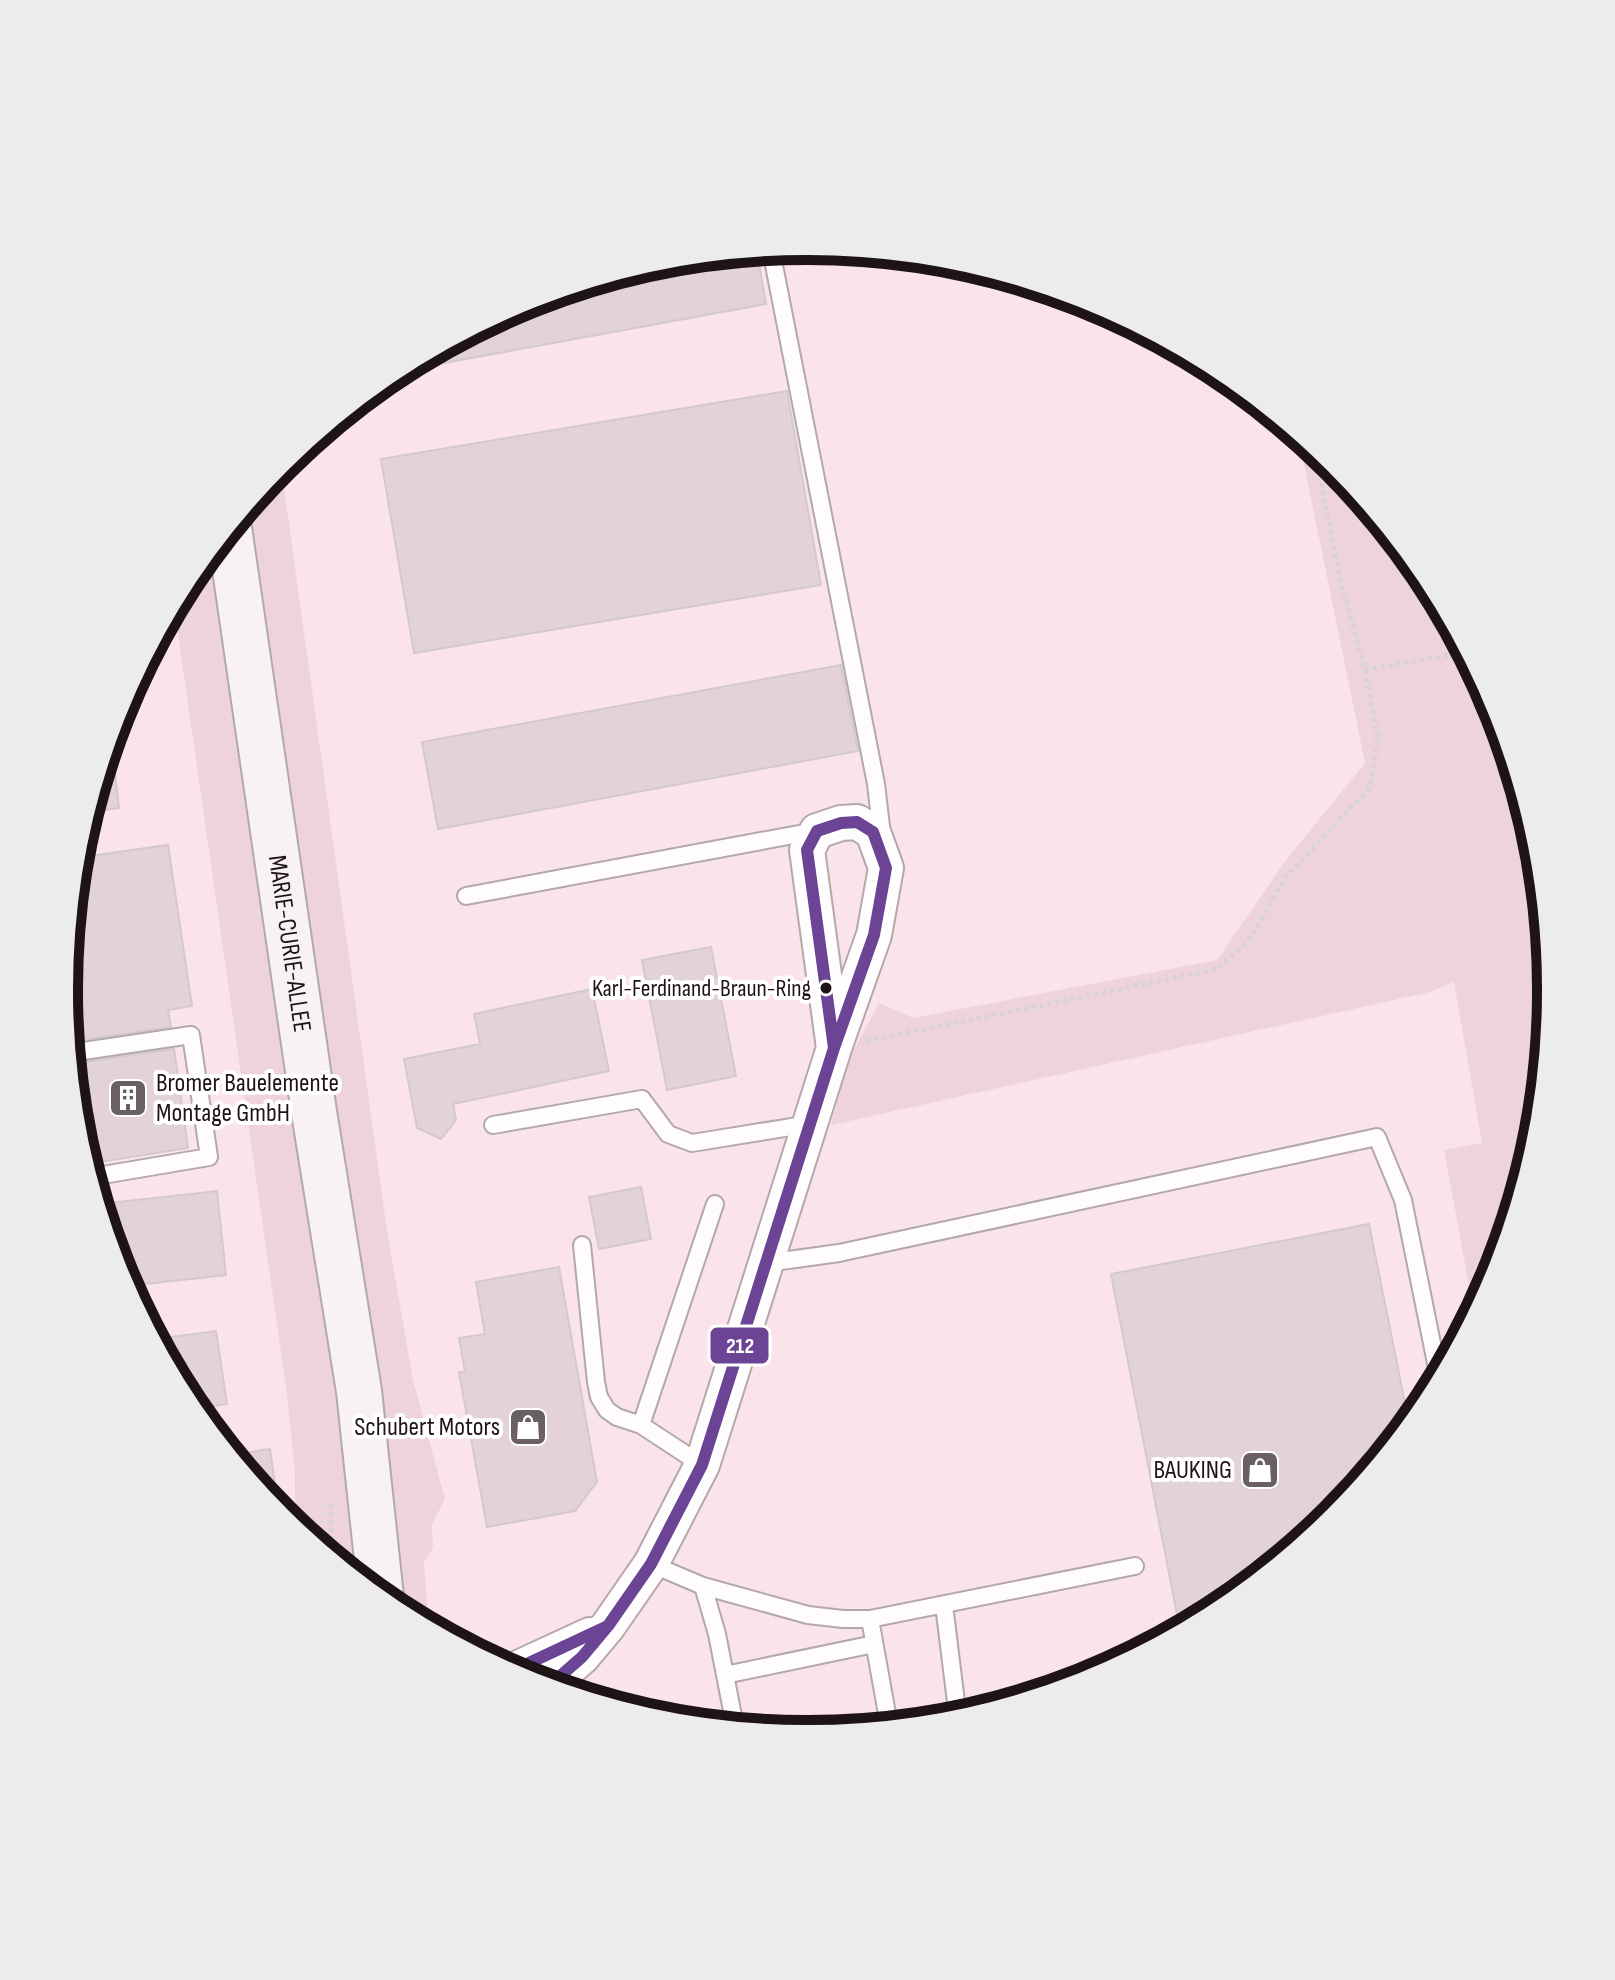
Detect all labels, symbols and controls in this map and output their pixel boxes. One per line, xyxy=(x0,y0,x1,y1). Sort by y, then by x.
street label: MARIE-CURIE-ALLEE xyxy=(261,853,318,1034)
place label: Karl-Ferdinand-Braun-Ring xyxy=(592,974,811,1003)
marker: Karl-Ferdinand-Braun-Ring xyxy=(818,980,834,996)
place label: Bromer Bauelemente Montage GmbH xyxy=(156,1068,339,1129)
building icon: Bromer Bauelemente Montage GmbH xyxy=(107,1077,149,1119)
line badge: 212 xyxy=(709,1326,770,1365)
text: 212 xyxy=(726,1333,754,1360)
shop icon: Schubert Motors xyxy=(507,1406,549,1448)
place label: Schubert Motors xyxy=(354,1412,500,1443)
shop icon: BAUKING xyxy=(1239,1449,1281,1491)
place label: BAUKING xyxy=(1153,1455,1232,1486)

